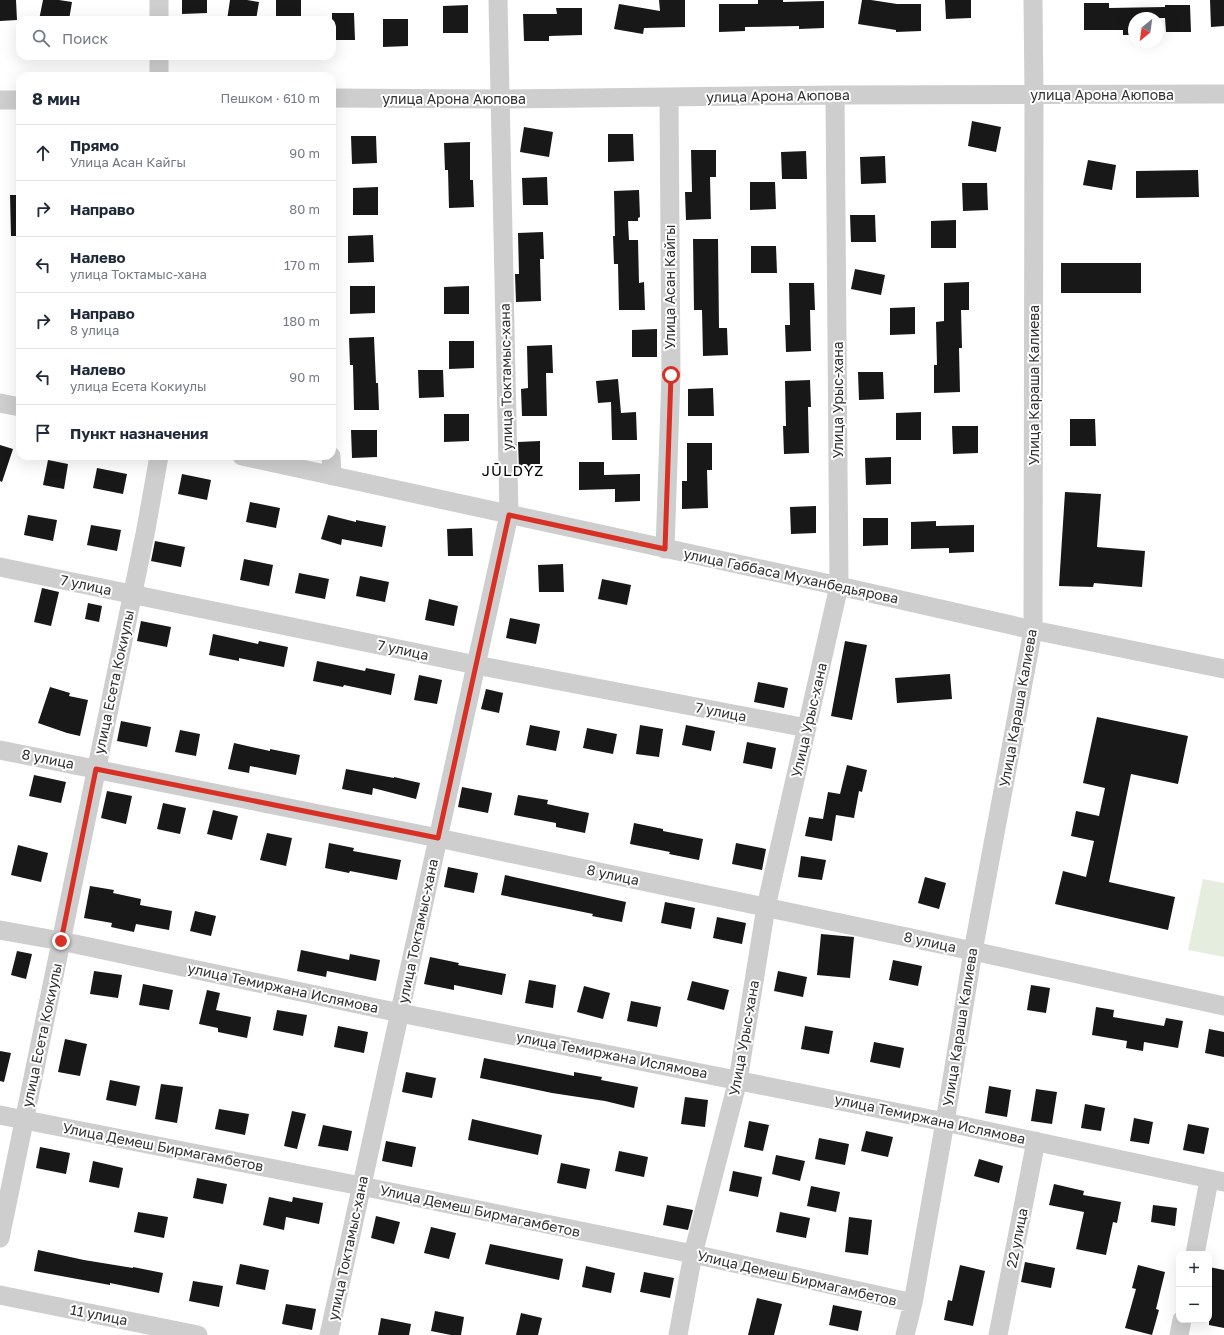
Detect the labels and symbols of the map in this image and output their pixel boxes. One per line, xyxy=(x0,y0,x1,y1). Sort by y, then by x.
north arrow xyxy=(1128,12,1164,48)
street label: улица Арона Аюпова xyxy=(706,86,850,105)
street label: улица Арона Аюпова xyxy=(1030,86,1174,103)
street label: улица Арона Аюпова xyxy=(382,90,526,107)
street label: Улица Асан Кайгы xyxy=(661,225,678,349)
street label: улица Токтамыс-хана xyxy=(496,303,515,451)
street label: Улица Караша Калиева xyxy=(1025,305,1042,465)
street label: Улица Урыс-хана xyxy=(829,341,846,459)
route start xyxy=(662,366,680,384)
district label: JŪLDYZ xyxy=(482,461,544,479)
street label: улица Габбаса Муханбедьярова xyxy=(682,544,900,607)
street label: 7 улица xyxy=(59,571,113,598)
street label: улица Есета Кокиулы xyxy=(90,608,137,756)
street label: Улица Караша Калиева xyxy=(995,627,1040,788)
street label: 7 улица xyxy=(376,636,430,663)
street label: Улица Урыс-хана xyxy=(787,661,830,779)
street label: 7 улица xyxy=(694,698,748,725)
street label: 8 улица xyxy=(20,745,76,772)
street label: улица Токтамыс-хана xyxy=(394,857,441,1005)
street label: 8 улица xyxy=(585,861,641,888)
street label: 8 улица xyxy=(902,928,958,955)
route end xyxy=(52,932,70,950)
street label: Улица Караша Калиева xyxy=(939,946,980,1107)
street label: улица Темиржана Ислямова xyxy=(186,959,380,1016)
street label: улица Есета Кокиулы xyxy=(18,961,65,1109)
street label: Улица Урыс-хана xyxy=(725,979,762,1097)
street label: улица Темиржана Ислямова xyxy=(515,1028,709,1081)
street label: улица Темиржана Ислямова xyxy=(833,1090,1027,1147)
street label: Улица Демеш Бирмагамбетов xyxy=(61,1119,265,1174)
street label: улица Токтамыс-хана xyxy=(324,1174,371,1322)
street label: Улица Демеш Бирмагамбетов xyxy=(378,1181,582,1240)
street label: 22 улица xyxy=(1002,1206,1031,1269)
street label: Улица Демеш Бирмагамбетов xyxy=(696,1246,899,1309)
street label: 11 улица xyxy=(69,1301,129,1328)

